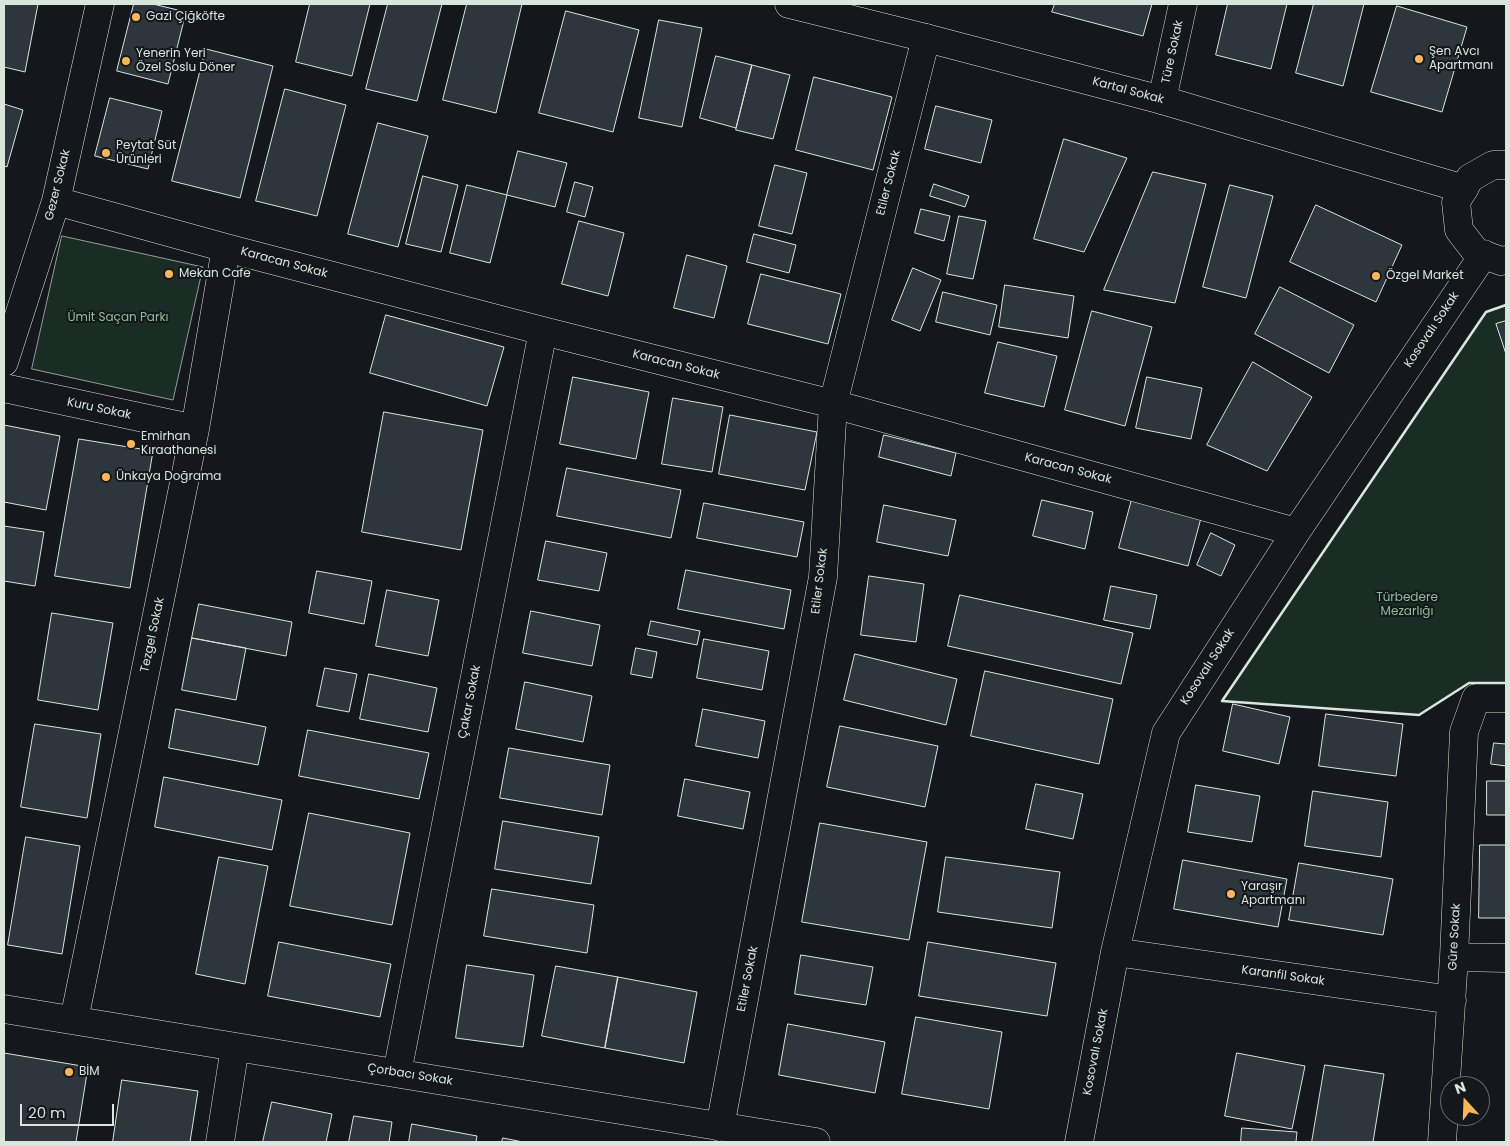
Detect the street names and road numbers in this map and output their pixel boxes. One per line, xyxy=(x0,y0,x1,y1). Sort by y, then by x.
street label: Türe Sokak xyxy=(1159,19,1187,85)
street label: Kartal Sokak xyxy=(1091,75,1165,107)
street label: Gezer Sokak xyxy=(42,148,74,222)
street label: Etiler Sokak xyxy=(874,149,904,217)
street label: Karacan Sokak xyxy=(239,244,329,282)
street label: Kosovalı Sokak xyxy=(1401,290,1463,370)
street label: Karacan Sokak xyxy=(631,347,721,383)
street label: Kuru Sokak xyxy=(66,395,132,423)
street label: Karacan Sokak xyxy=(1023,450,1113,488)
street label: Etiler Sokak xyxy=(809,547,831,615)
street label: Tezgel Sokak xyxy=(138,596,168,674)
street label: Kosovalı Sokak xyxy=(1178,626,1238,708)
street label: Çakar Sokak xyxy=(456,664,484,740)
street label: Güre Sokak xyxy=(1446,903,1464,971)
street label: Etiler Sokak xyxy=(735,945,761,1013)
street label: Karanfil Sokak xyxy=(1240,963,1326,989)
street label: Kosovalı Sokak xyxy=(1081,1007,1111,1097)
street label: Çorbacı Sokak xyxy=(366,1061,454,1089)

